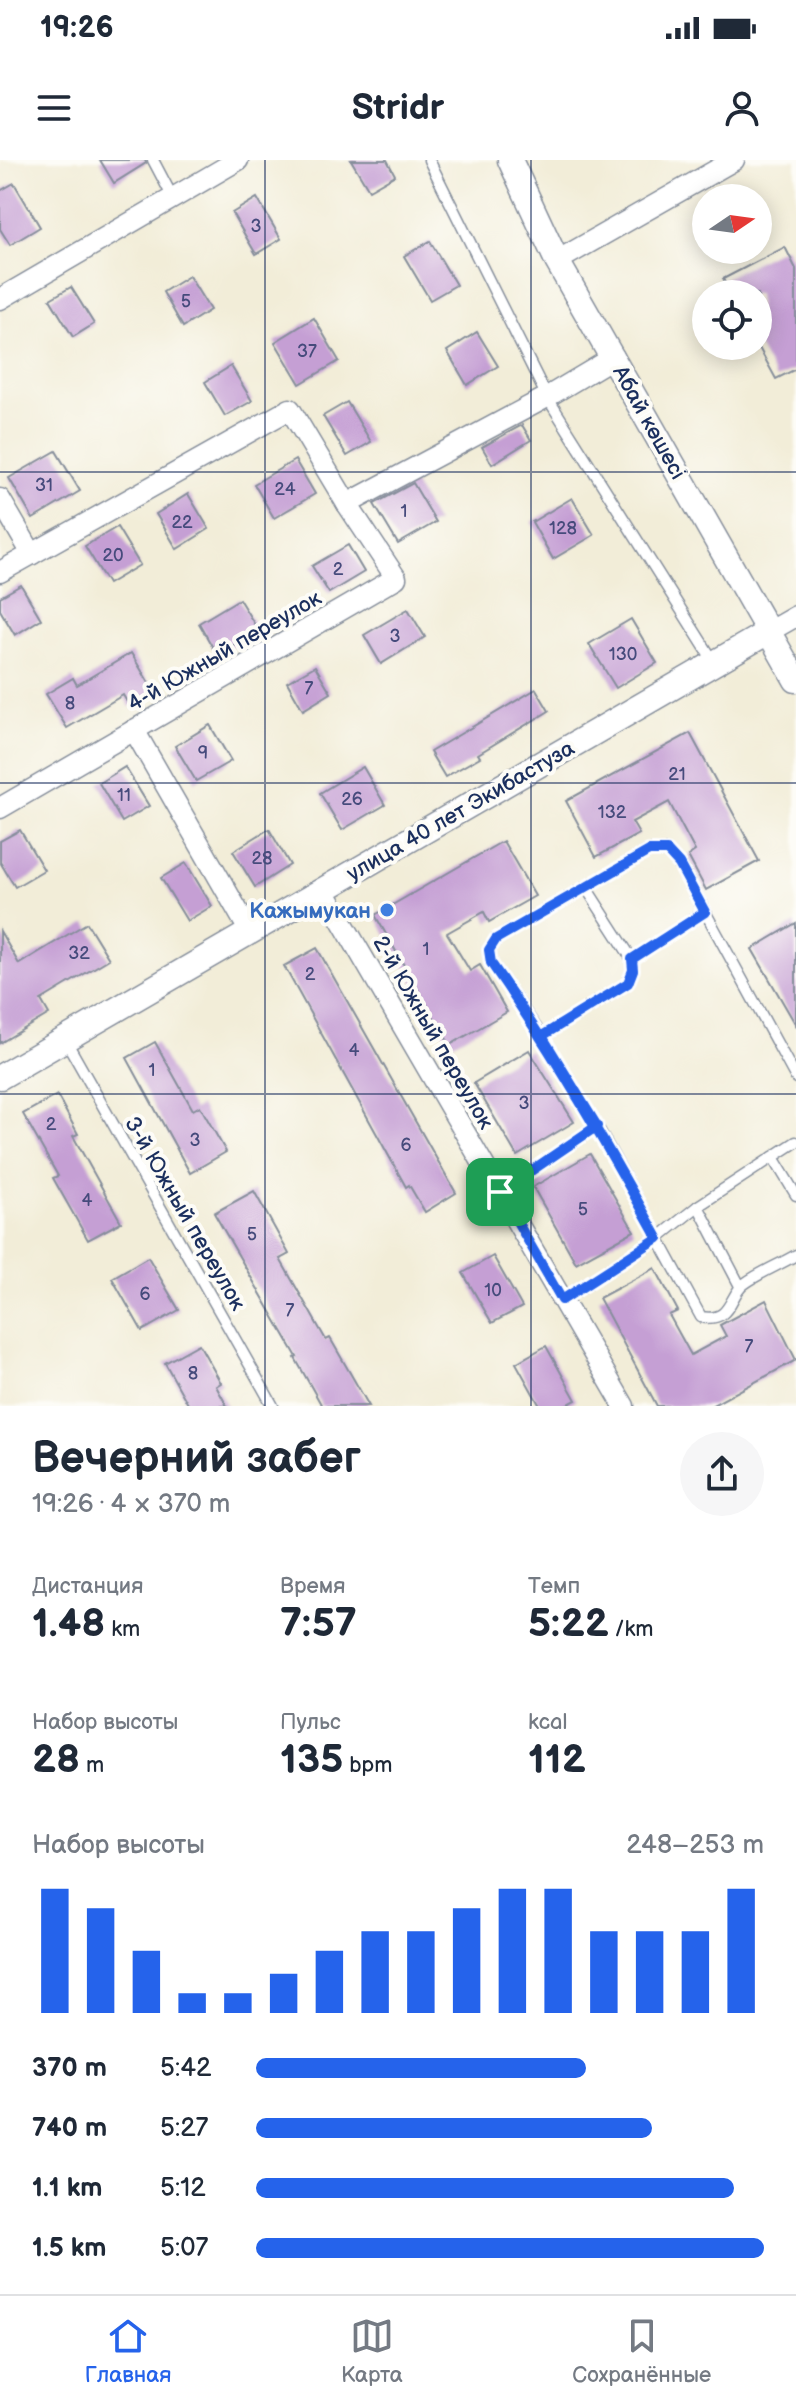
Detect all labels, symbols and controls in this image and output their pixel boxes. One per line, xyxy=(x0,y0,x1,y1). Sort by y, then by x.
text: 19:26 xyxy=(40,10,114,46)
icon: menu xyxy=(32,86,76,130)
icon: person xyxy=(720,86,764,130)
text: Stridr xyxy=(352,87,444,130)
north arrow xyxy=(692,184,772,264)
map controls xyxy=(692,184,772,360)
house number: 3 xyxy=(250,216,262,237)
button: locate xyxy=(692,280,772,360)
house number: 5 xyxy=(181,291,191,312)
house number: 37 xyxy=(297,341,317,362)
street label: Абай көшесі xyxy=(606,360,691,484)
house number: 31 xyxy=(35,475,53,496)
house number: 24 xyxy=(274,479,296,500)
house number: 1 xyxy=(401,501,407,522)
house number: 22 xyxy=(171,512,193,533)
house number: 128 xyxy=(549,518,577,539)
house number: 20 xyxy=(102,545,124,566)
house number: 2 xyxy=(333,559,344,580)
street label: 4-й Южный переулок xyxy=(123,585,327,718)
house number: 3 xyxy=(389,626,401,647)
house number: 130 xyxy=(609,644,637,665)
house number: 7 xyxy=(305,678,314,699)
house number: 8 xyxy=(65,693,75,714)
street label: улица 40 лет Экибастуза xyxy=(342,735,580,888)
house number: 9 xyxy=(198,743,208,764)
house number: 21 xyxy=(668,764,686,785)
house number: 11 xyxy=(117,785,131,806)
house number: 26 xyxy=(341,789,363,810)
house number: 132 xyxy=(598,802,627,823)
house number: 28 xyxy=(251,848,273,869)
place label: Кажымукан xyxy=(249,898,371,925)
marker: Кажымукан xyxy=(378,901,396,919)
street label: 2-й Южный переулок xyxy=(366,931,499,1134)
house number: 1 xyxy=(423,939,429,960)
house number: 32 xyxy=(68,943,90,964)
house number: 2 xyxy=(305,964,316,985)
house number: 4 xyxy=(349,1040,360,1061)
house number: 1 xyxy=(149,1060,155,1081)
house number: 3 xyxy=(518,1093,530,1114)
street label: 3-й Южный переулок xyxy=(118,1112,251,1316)
house number: 2 xyxy=(46,1114,57,1135)
house number: 3 xyxy=(189,1130,201,1151)
house number: 6 xyxy=(401,1135,412,1156)
pin xyxy=(466,1158,534,1226)
icon: arrive xyxy=(478,1170,522,1214)
house number: 4 xyxy=(82,1190,93,1211)
house number: 5 xyxy=(578,1199,588,1220)
house number: 5 xyxy=(247,1224,257,1245)
house number: 10 xyxy=(484,1280,502,1301)
house number: 6 xyxy=(140,1284,151,1305)
house number: 7 xyxy=(286,1300,295,1321)
house number: 7 xyxy=(745,1336,754,1357)
house number: 8 xyxy=(188,1363,198,1384)
text: Вечерний забег xyxy=(32,1432,361,1485)
button: share xyxy=(680,1432,764,1516)
text: 19:26 · 4 × 370 m xyxy=(32,1489,230,1520)
text: Дистанция xyxy=(32,1573,143,1600)
text: Время xyxy=(280,1573,345,1600)
text: Темп xyxy=(528,1573,580,1600)
text: 1.48 xyxy=(32,1600,105,1648)
text: 7:57 xyxy=(280,1600,357,1648)
text: 5:22 xyxy=(528,1600,609,1648)
text: km xyxy=(105,1616,140,1643)
text: /km xyxy=(609,1616,653,1643)
text: Набор высоты xyxy=(32,1709,178,1736)
text: Пульс xyxy=(280,1709,341,1736)
text: kcal xyxy=(528,1709,567,1736)
text: 28 xyxy=(32,1736,80,1784)
text: 135 xyxy=(280,1736,343,1784)
text: 112 xyxy=(528,1736,586,1784)
text: m xyxy=(80,1752,104,1779)
text: bpm xyxy=(343,1752,393,1779)
text: Набор высоты xyxy=(32,1830,205,1861)
text: 248–253 m xyxy=(626,1830,764,1861)
text: 370 m xyxy=(32,2053,107,2084)
text: 5:42 xyxy=(160,2053,211,2084)
text: 740 m xyxy=(32,2113,107,2144)
text: 5:27 xyxy=(160,2113,208,2144)
text: 1.1 km xyxy=(32,2173,102,2204)
text: 5:12 xyxy=(160,2173,206,2204)
text: 1.5 km xyxy=(32,2233,107,2264)
text: 5:07 xyxy=(160,2233,208,2264)
tab: Главная xyxy=(85,2314,172,2389)
tab: Карта xyxy=(341,2314,403,2389)
tab: Сохранённые xyxy=(572,2314,711,2389)

